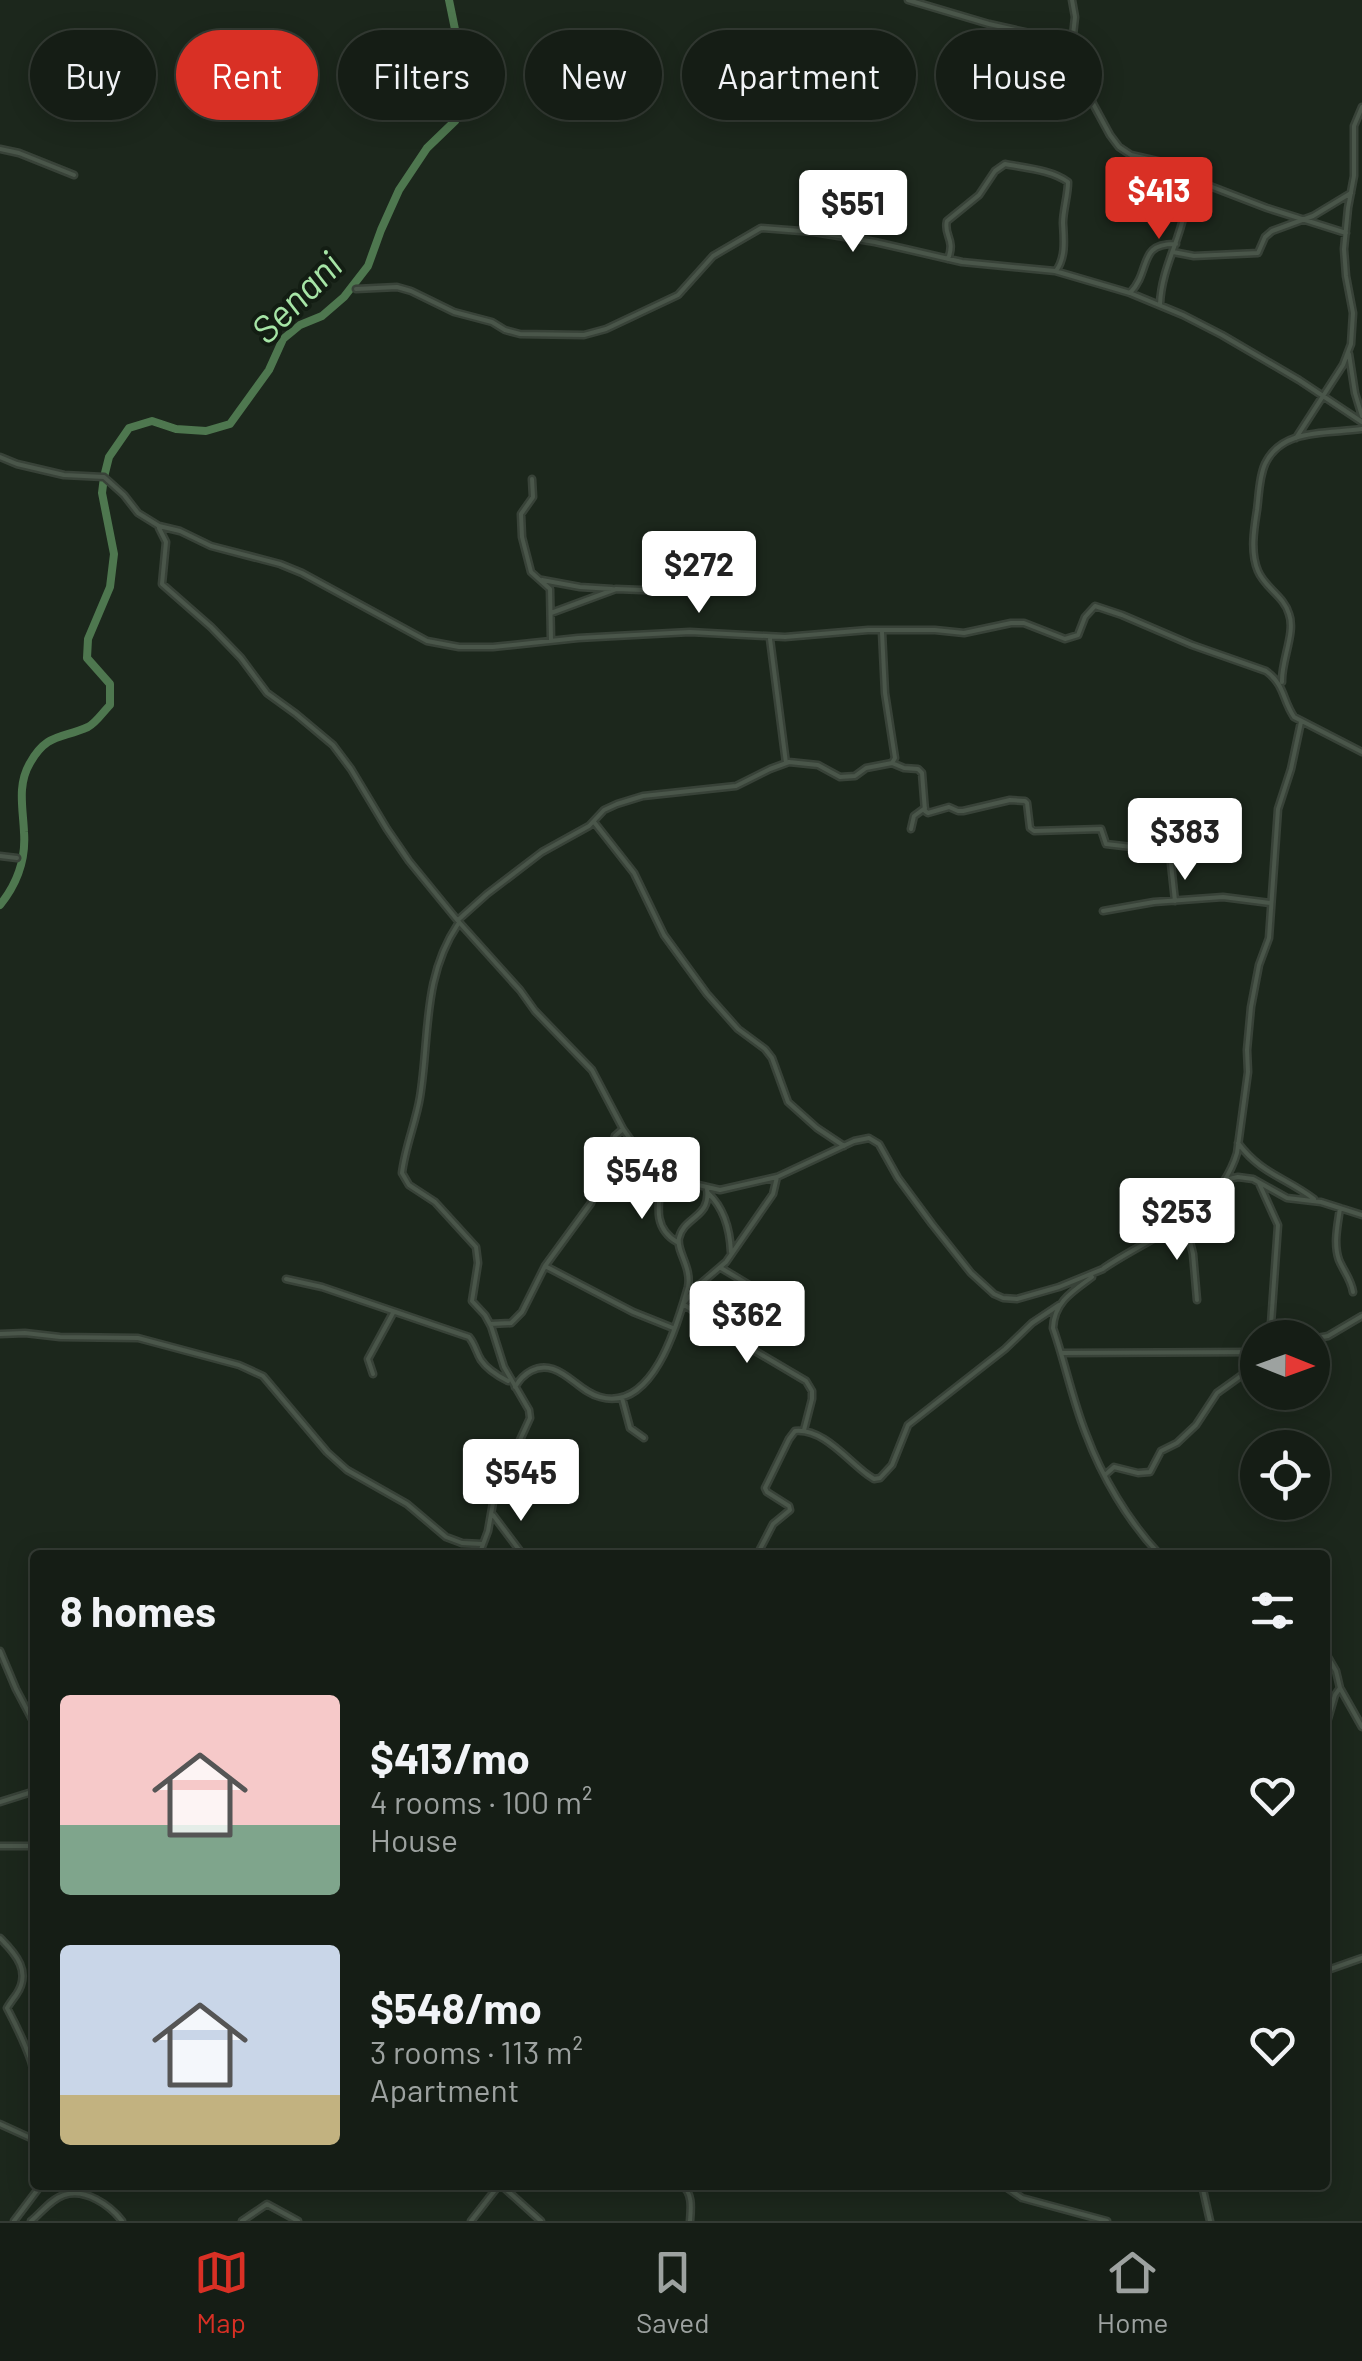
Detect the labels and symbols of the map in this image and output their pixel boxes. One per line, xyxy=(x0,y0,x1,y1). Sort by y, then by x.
pin: $413 xyxy=(1100,157,1218,242)
pin: $551 xyxy=(794,170,912,255)
water label: Senani xyxy=(240,241,351,352)
pin: $272 xyxy=(640,531,758,616)
pin: $383 xyxy=(1126,798,1244,883)
pin: $548 xyxy=(583,1137,701,1222)
pin: $253 xyxy=(1118,1178,1236,1263)
pin: $362 xyxy=(688,1281,806,1366)
north arrow xyxy=(1240,1320,1330,1410)
pin: $545 xyxy=(462,1439,580,1524)

